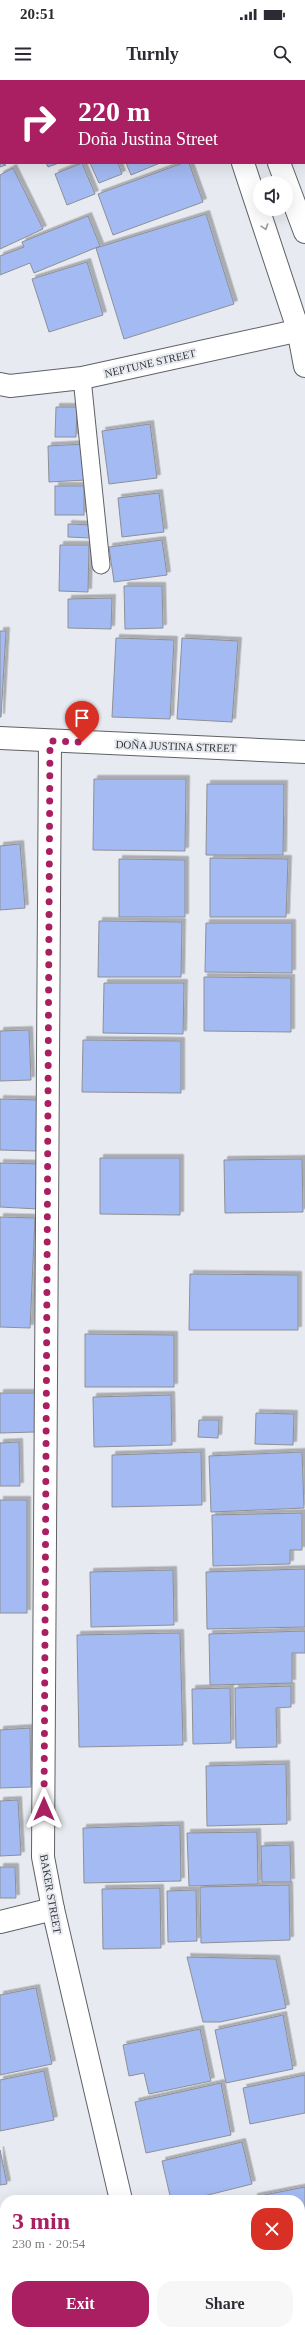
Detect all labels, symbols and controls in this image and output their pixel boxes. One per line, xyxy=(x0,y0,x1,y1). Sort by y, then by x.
text: 20:51 xyxy=(20,6,55,22)
icon: menu xyxy=(12,43,34,65)
icon: search xyxy=(271,43,293,65)
text: Turnly xyxy=(126,44,179,64)
icon: right xyxy=(12,96,64,148)
text: 220 m xyxy=(78,96,150,127)
text: Doña Justina Street xyxy=(78,129,218,149)
map controls xyxy=(253,176,293,216)
button: sound xyxy=(253,176,293,216)
one-way arrow xyxy=(260,223,268,230)
street label: NEPTUNE STREET xyxy=(103,347,197,379)
pin xyxy=(65,701,99,742)
icon: arrive xyxy=(71,707,93,729)
street label: DOÑA JUSTINA STREET xyxy=(115,738,237,754)
position arrow xyxy=(23,1788,65,1830)
street label: BAKER STREET xyxy=(38,1853,64,1935)
text: 3 min xyxy=(12,2208,70,2234)
button: close xyxy=(251,2208,293,2250)
text: 230 m · 20:54 xyxy=(12,2236,85,2251)
button: Exit xyxy=(12,2281,149,2327)
button: Share xyxy=(157,2281,293,2327)

